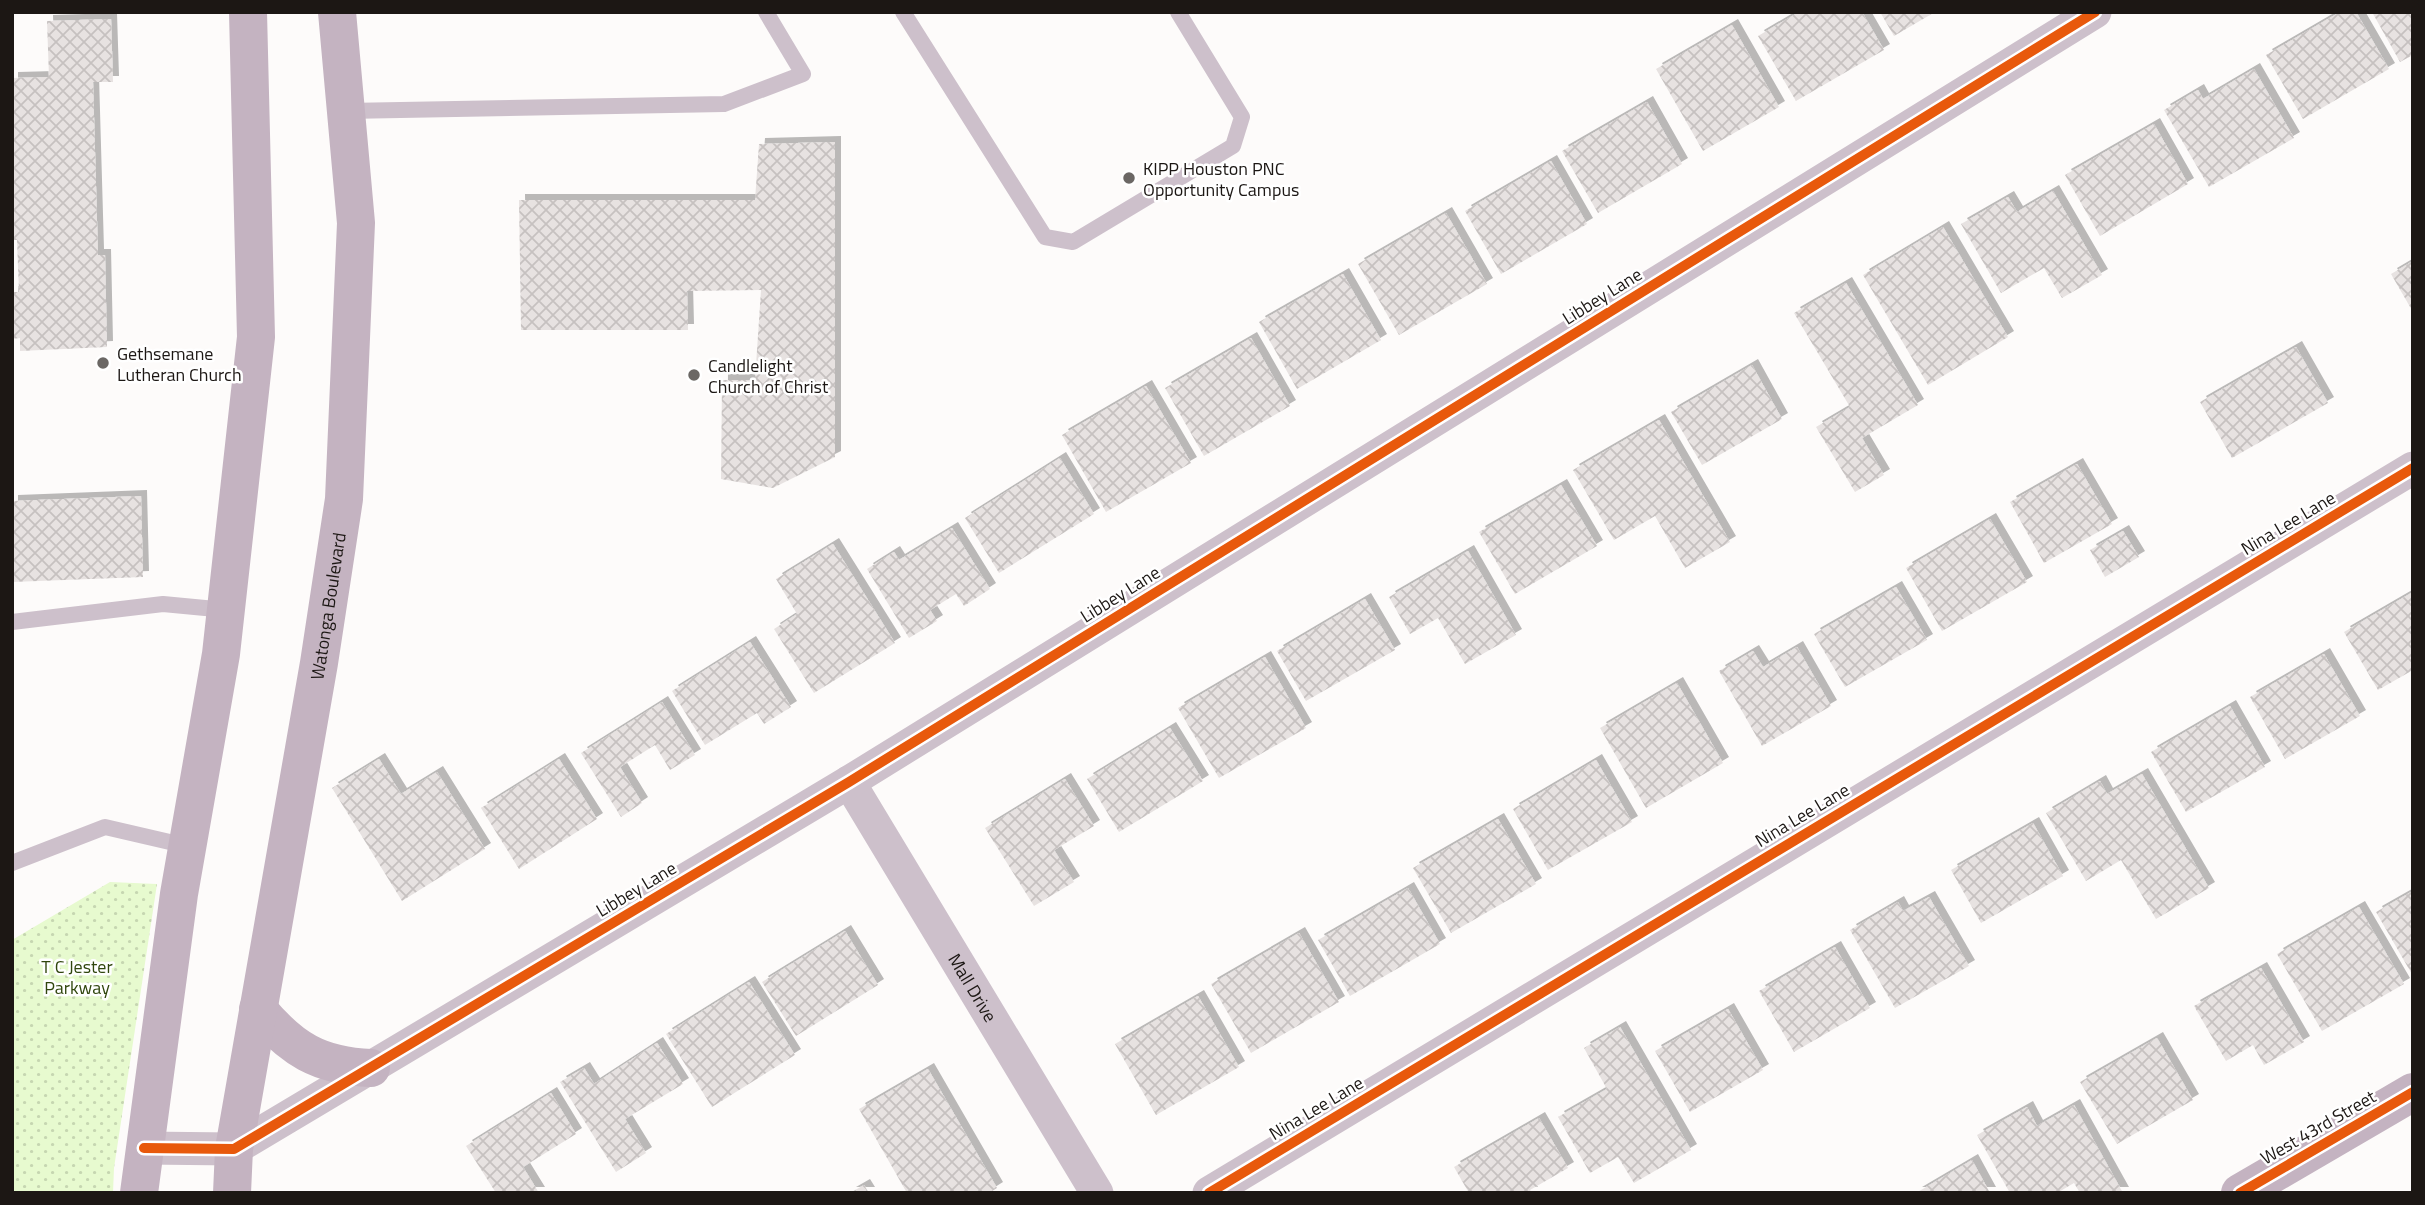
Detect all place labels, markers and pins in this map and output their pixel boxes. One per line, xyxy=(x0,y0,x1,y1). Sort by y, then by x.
place label: KIPP Houston PNC Opportunity Campus xyxy=(1143,155,1299,203)
marker: KIPP Houston PNC Opportunity Campus xyxy=(1121,170,1137,186)
place label: Gethsemane Lutheran Church xyxy=(117,340,242,388)
place label: Candlelight Church of Christ xyxy=(708,352,829,400)
marker: Gethsemane Lutheran Church xyxy=(95,355,111,371)
marker: Candlelight Church of Christ xyxy=(686,367,702,383)

